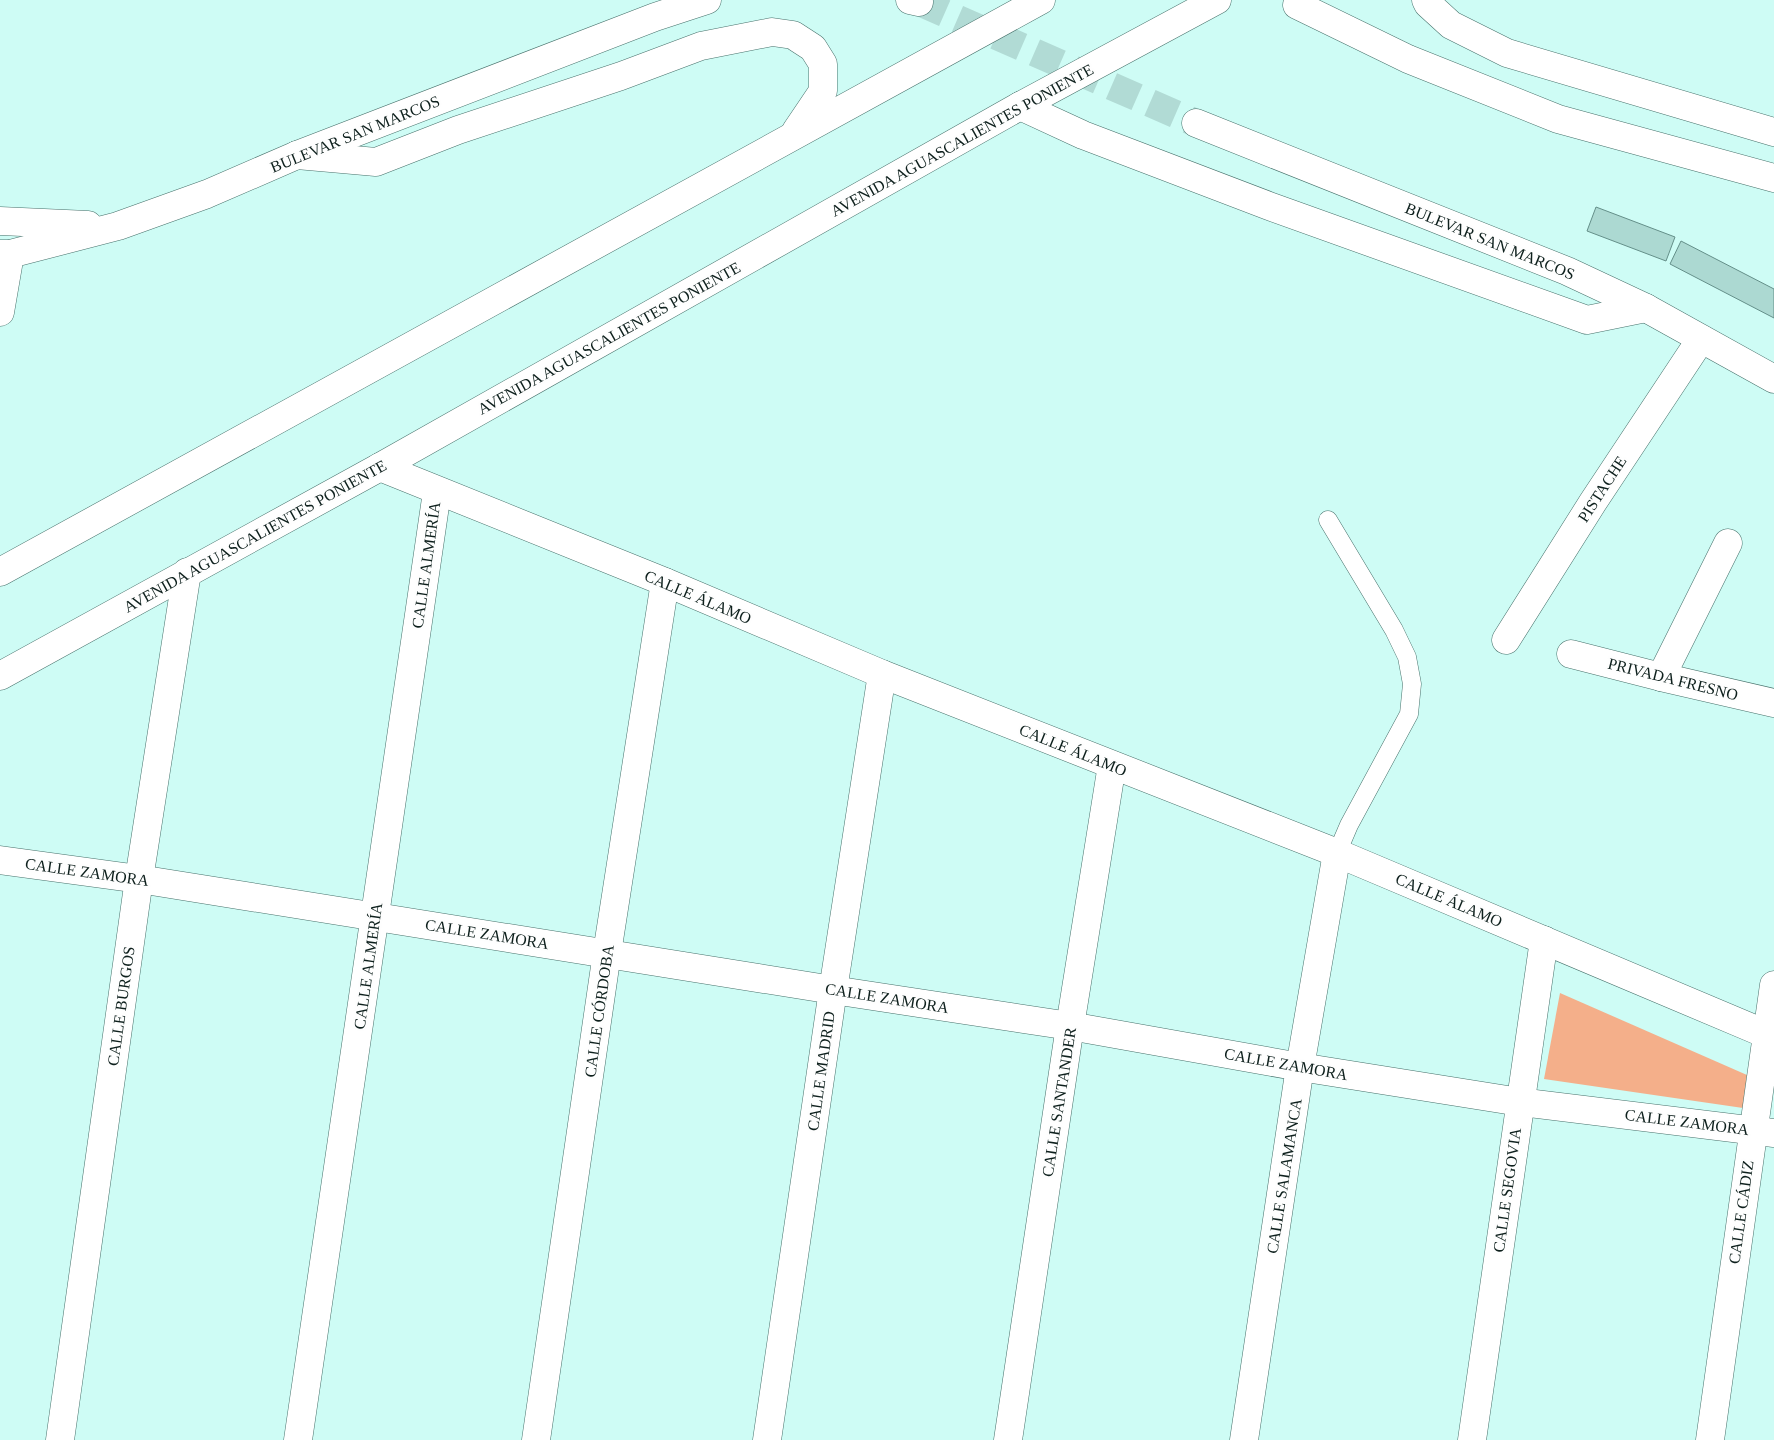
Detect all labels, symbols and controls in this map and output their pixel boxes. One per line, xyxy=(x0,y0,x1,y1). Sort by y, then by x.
street label: AVENIDA AGUASCALIENTES PONIENTE xyxy=(828,60,1096,220)
street label: BULEVAR SAN MARCOS xyxy=(268,92,442,176)
street label: BULEVAR SAN MARCOS xyxy=(1403,199,1577,283)
street label: AVENIDA AGUASCALIENTES PONIENTE xyxy=(475,258,743,418)
street label: PISTACHE xyxy=(1574,453,1630,525)
street label: AVENIDA AGUASCALIENTES PONIENTE xyxy=(121,456,389,616)
street label: CALLE ALMERÍA xyxy=(408,500,443,629)
street label: CALLE ÁLAMO xyxy=(642,566,754,627)
street label: PRIVADA FRESNO xyxy=(1606,655,1740,703)
street label: CALLE ÁLAMO xyxy=(1017,720,1130,779)
street label: CALLE ZAMORA xyxy=(24,855,150,889)
street label: CALLE ÁLAMO xyxy=(1393,869,1505,930)
street label: CALLE ALMERÍA xyxy=(350,901,385,1030)
street label: CALLE ZAMORA xyxy=(424,916,550,952)
street label: CALLE CÓRDOBA xyxy=(580,943,617,1078)
street label: CALLE BURGOS xyxy=(104,945,138,1067)
street label: CALLE ZAMORA xyxy=(824,980,950,1016)
street label: CALLE MADRID xyxy=(804,1010,838,1132)
street label: CALLE SANTANDER xyxy=(1039,1026,1079,1178)
street label: CALLE ZAMORA xyxy=(1223,1045,1349,1083)
street label: CALLE SALAMANCA xyxy=(1263,1097,1305,1255)
street label: CALLE ZAMORA xyxy=(1624,1106,1750,1138)
street label: CALLE SEGOVIA xyxy=(1490,1126,1524,1253)
street label: CALLE CÁDIZ xyxy=(1724,1159,1757,1265)

